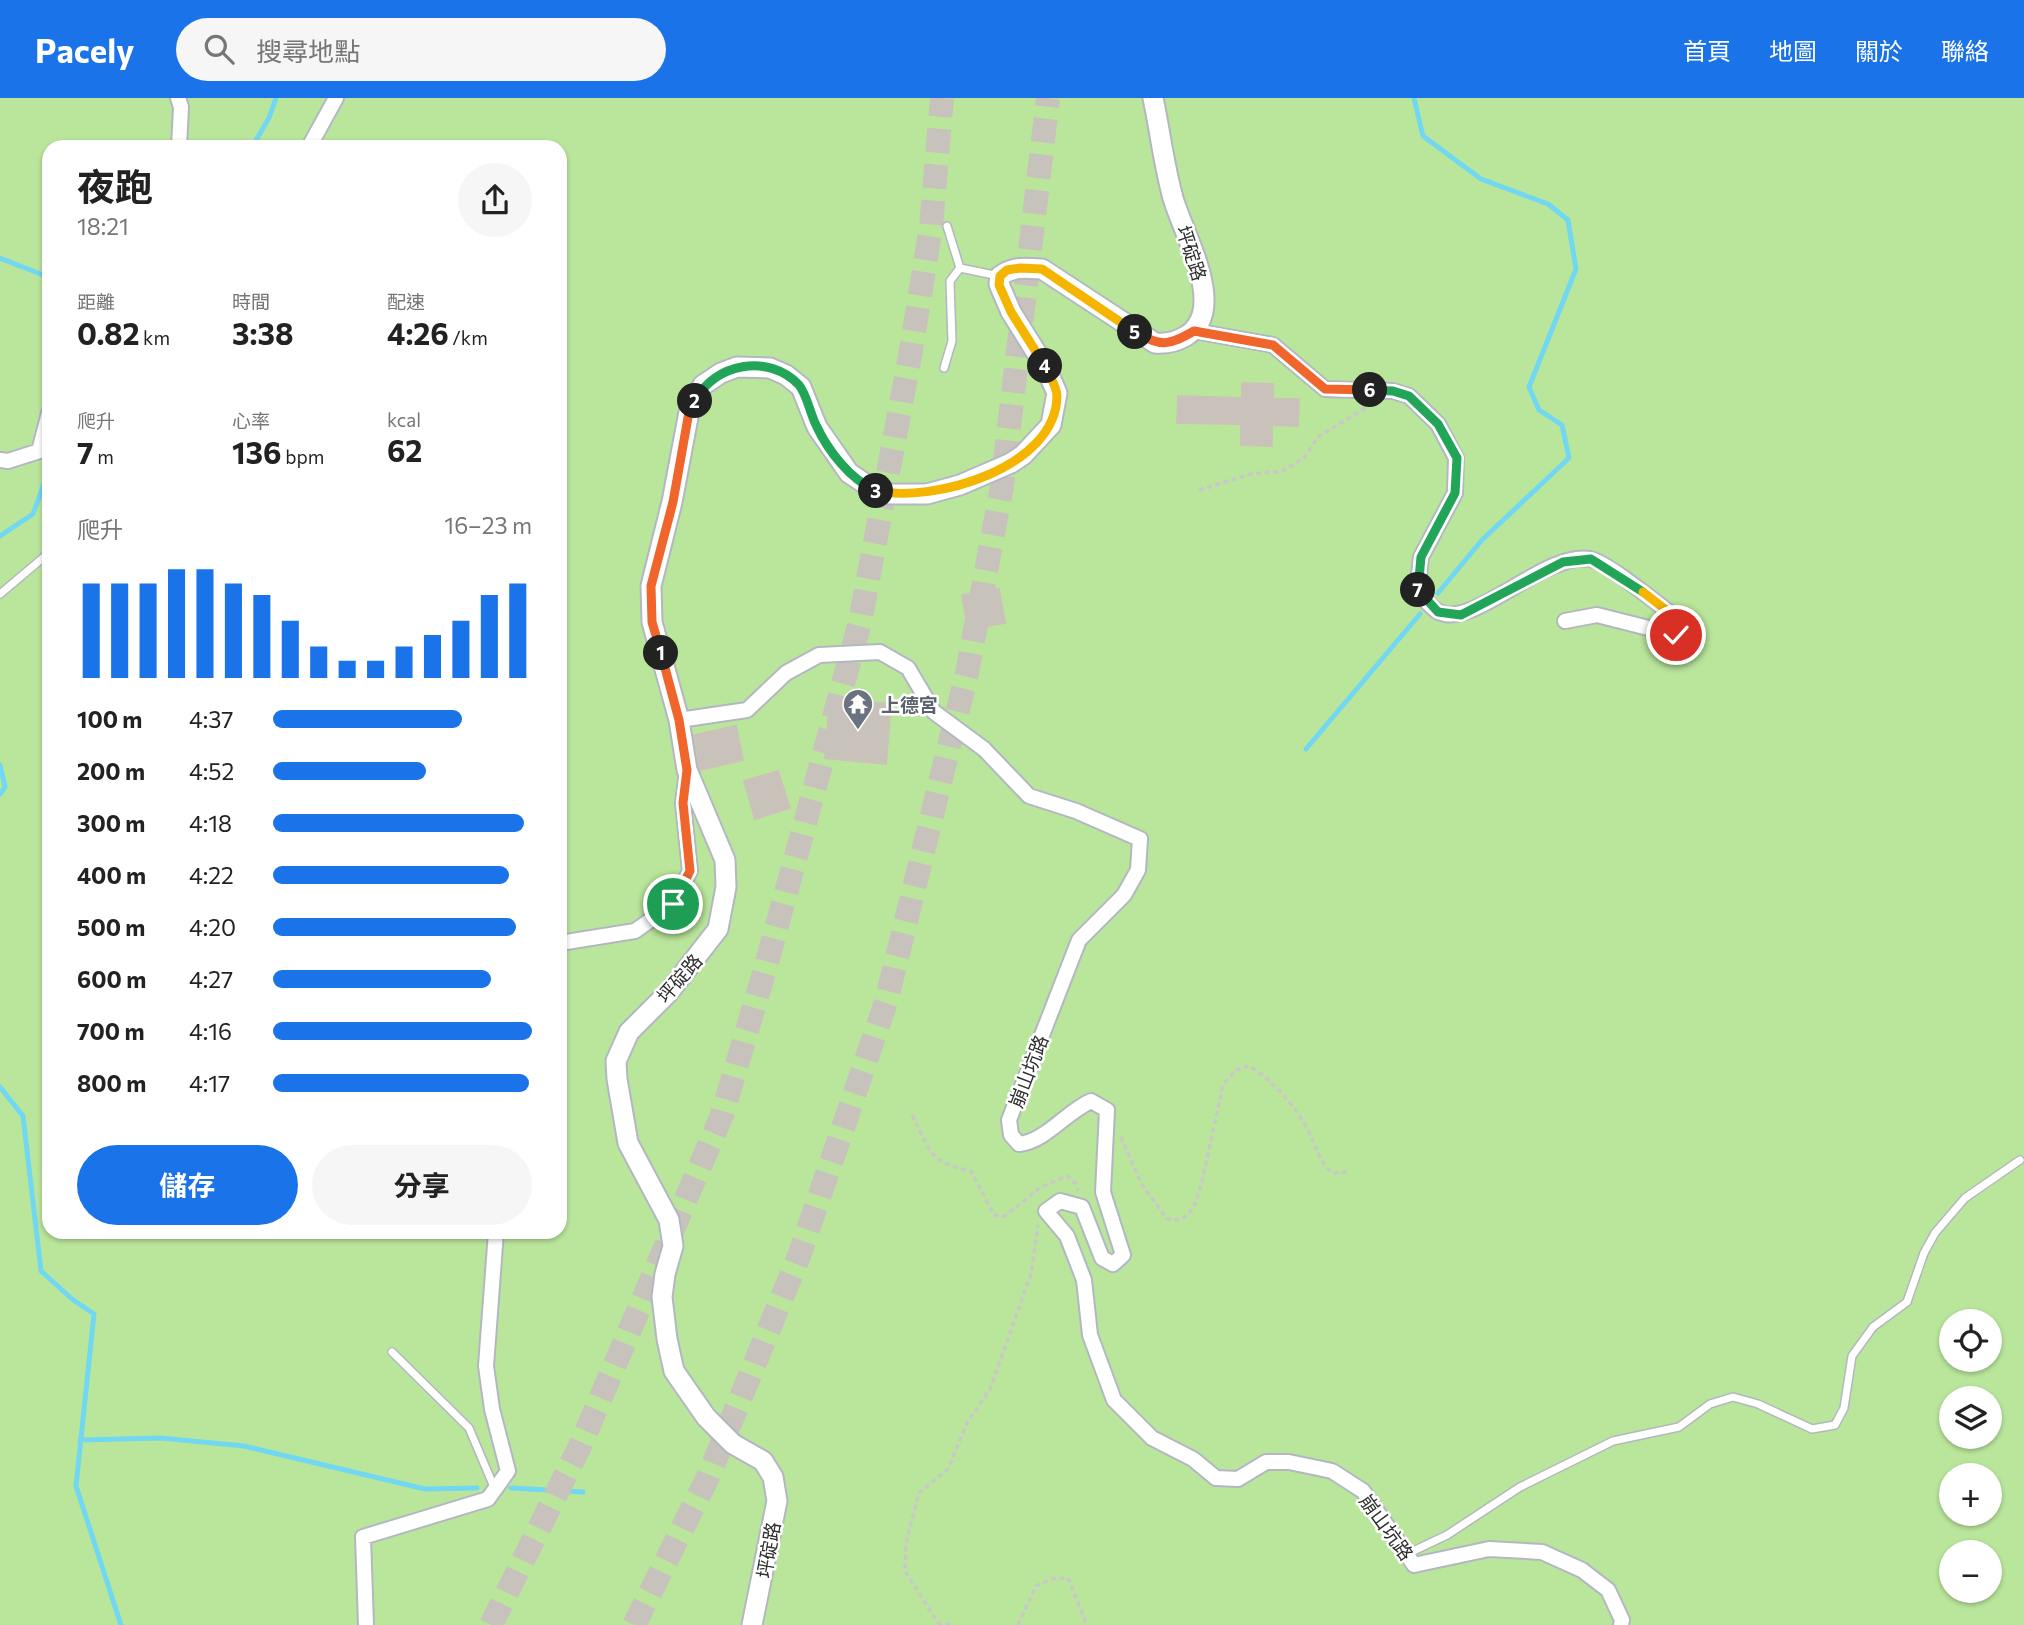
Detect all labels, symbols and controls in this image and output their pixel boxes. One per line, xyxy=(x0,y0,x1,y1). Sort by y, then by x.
search box xyxy=(176,18,666,81)
text: Pacely xyxy=(35,29,134,70)
icon: search xyxy=(200,30,238,68)
text: 搜尋地點 xyxy=(256,35,360,66)
text: 首頁 xyxy=(1683,36,1731,65)
text: 地圖 xyxy=(1769,36,1817,65)
text: 關於 xyxy=(1855,36,1903,65)
text: 聯絡 xyxy=(1941,36,1989,65)
text: 夜跑 xyxy=(77,162,153,209)
button: share xyxy=(458,163,532,237)
text: 18:21 xyxy=(77,212,129,240)
street label: 坪碇路 xyxy=(1172,222,1212,284)
text: 距離 xyxy=(77,290,115,313)
text: 時間 xyxy=(232,290,270,313)
text: 配速 xyxy=(387,290,425,313)
text: 0.82 xyxy=(77,314,139,351)
text: 3:38 xyxy=(232,314,293,351)
text: 4:26 xyxy=(387,314,449,351)
pin: 5 xyxy=(1118,314,1152,350)
text: 5 xyxy=(1129,320,1140,343)
text: km xyxy=(139,326,170,349)
text: /km xyxy=(449,326,488,349)
pin: 4 xyxy=(1028,348,1062,384)
text: 4 xyxy=(1039,354,1050,377)
pin: 6 xyxy=(1352,372,1388,408)
text: 6 xyxy=(1364,378,1375,401)
pin: 2 xyxy=(678,384,712,418)
text: 2 xyxy=(689,389,700,412)
text: kcal xyxy=(387,408,421,431)
text: 爬升 xyxy=(77,409,115,432)
text: 心率 xyxy=(232,409,270,432)
text: 62 xyxy=(387,431,422,468)
text: 7 xyxy=(77,433,94,470)
text: 136 xyxy=(232,433,282,470)
text: m xyxy=(94,445,114,468)
text: bpm xyxy=(282,445,324,468)
pin: 3 xyxy=(858,474,894,508)
text: 3 xyxy=(870,479,881,502)
text: 16–23 m xyxy=(444,511,532,539)
text: 爬升 xyxy=(77,515,123,543)
pin: 7 xyxy=(1400,573,1436,608)
text: 7 xyxy=(1412,578,1423,601)
pin xyxy=(1646,605,1706,665)
icon: check xyxy=(1657,616,1695,654)
pin: 1 xyxy=(644,636,678,670)
text: 1 xyxy=(656,641,665,664)
temple icon: 上德宮 xyxy=(841,687,875,731)
place label: 上德宮 xyxy=(881,693,938,716)
text: 100 m xyxy=(77,705,142,733)
text: 4:37 xyxy=(189,705,233,733)
text: 200 m xyxy=(77,757,145,785)
text: 4:52 xyxy=(189,757,234,785)
text: 300 m xyxy=(77,809,145,837)
text: 4:18 xyxy=(189,809,232,837)
text: 400 m xyxy=(77,861,146,889)
text: 4:22 xyxy=(189,861,234,889)
pin xyxy=(643,874,703,934)
icon: arrive xyxy=(654,885,692,923)
text: 500 m xyxy=(77,913,145,941)
text: 4:20 xyxy=(189,913,236,941)
street label: 坪碇路 xyxy=(652,949,706,1007)
text: 600 m xyxy=(77,965,146,993)
text: 4:27 xyxy=(189,965,233,993)
text: 700 m xyxy=(77,1017,145,1045)
text: 4:16 xyxy=(189,1017,232,1045)
street label: 崩山坑路 xyxy=(1004,1031,1052,1111)
text: 800 m xyxy=(77,1069,146,1097)
text: 4:17 xyxy=(189,1069,230,1097)
button: 儲存 xyxy=(77,1145,298,1225)
button: 分享 xyxy=(312,1145,532,1225)
map controls xyxy=(1939,1309,2002,1603)
button: locate xyxy=(1939,1309,2002,1372)
button: layers xyxy=(1939,1386,2002,1449)
button: + xyxy=(1939,1463,2002,1526)
street label: 崩山坑路 xyxy=(1355,1489,1419,1565)
street label: 坪碇路 xyxy=(752,1520,784,1580)
button: − xyxy=(1939,1540,2002,1603)

